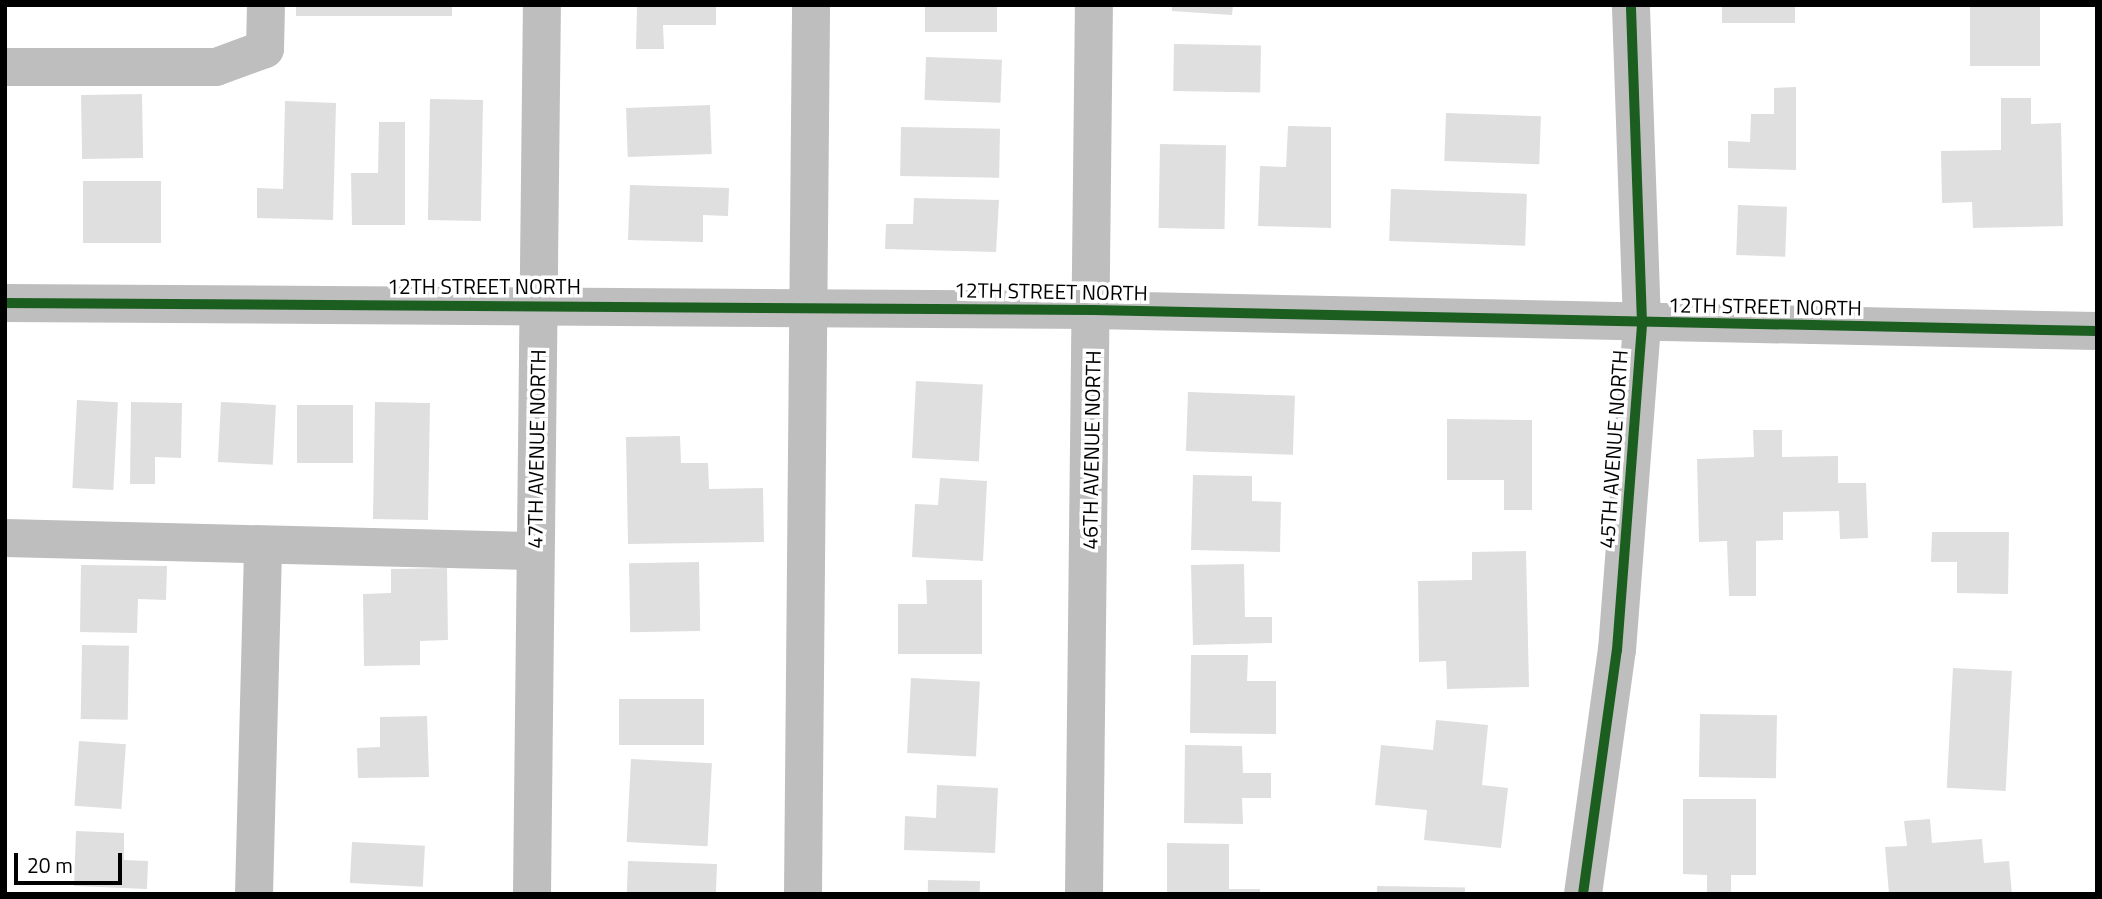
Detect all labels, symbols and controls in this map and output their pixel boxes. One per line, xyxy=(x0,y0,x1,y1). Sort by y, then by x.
street label: 12TH STREET NORTH xyxy=(387,273,581,299)
street label: 12TH STREET NORTH xyxy=(954,277,1148,305)
street label: 12TH STREET NORTH xyxy=(1668,292,1862,320)
street label: 47TH AVENUE NORTH xyxy=(522,349,550,549)
street label: 45TH AVENUE NORTH xyxy=(1593,349,1633,549)
street label: 46TH AVENUE NORTH xyxy=(1077,350,1105,550)
scale bar xyxy=(18,839,126,883)
text: 20 m xyxy=(27,849,73,881)

